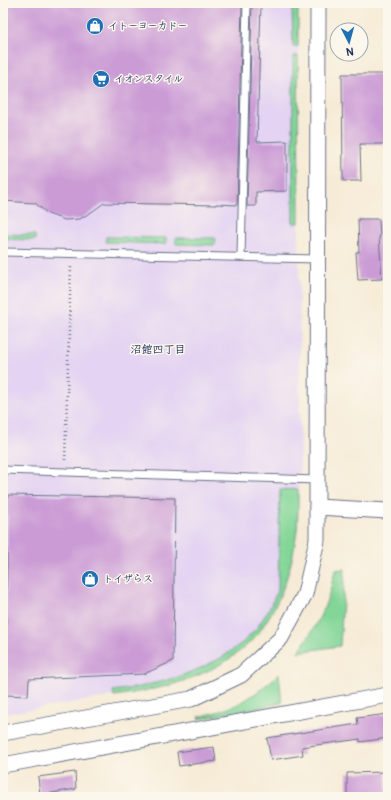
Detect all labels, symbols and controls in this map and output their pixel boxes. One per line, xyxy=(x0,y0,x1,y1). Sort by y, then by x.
shop icon: イトーヨーカドー xyxy=(85,16,105,36)
place label: イトーヨーカドー xyxy=(108,20,188,32)
north arrow xyxy=(329,22,369,62)
text: N xyxy=(345,45,354,58)
supermarket icon: イオンスタイル xyxy=(91,69,111,89)
place label: イオンスタイル xyxy=(114,73,183,85)
district label: 沼館四丁目 xyxy=(131,343,186,356)
shop icon: トイザらス xyxy=(80,569,100,589)
place label: トイザらス xyxy=(103,573,153,585)

